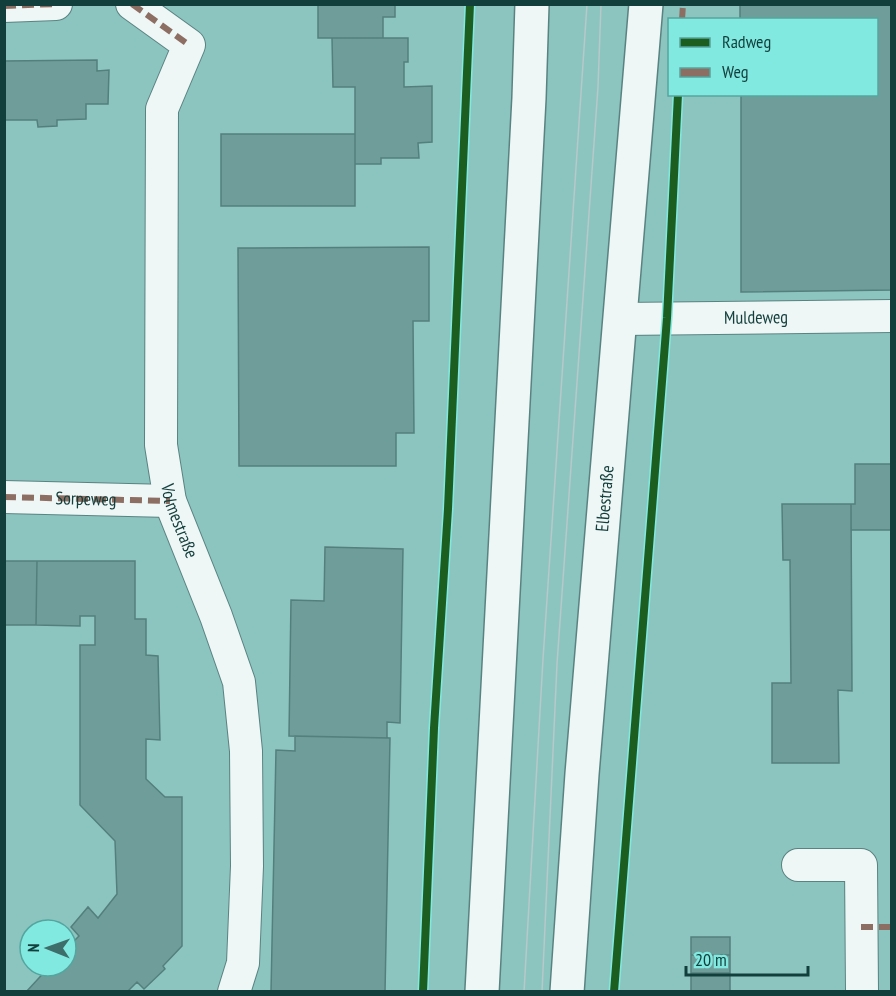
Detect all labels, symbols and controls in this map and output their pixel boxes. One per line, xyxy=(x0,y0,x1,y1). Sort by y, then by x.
legend xyxy=(668,18,878,96)
text: Radweg xyxy=(722,30,771,53)
text: Weg xyxy=(722,60,749,83)
street label: Muldeweg xyxy=(724,305,788,329)
street label: Elbestraße xyxy=(590,464,619,533)
street label: Volmestraße xyxy=(156,481,204,561)
street label: Sorpeweg xyxy=(55,486,117,511)
north arrow xyxy=(18,918,78,978)
scale bar xyxy=(686,939,808,977)
text: N xyxy=(23,943,43,952)
text: 20 m xyxy=(695,948,727,971)

